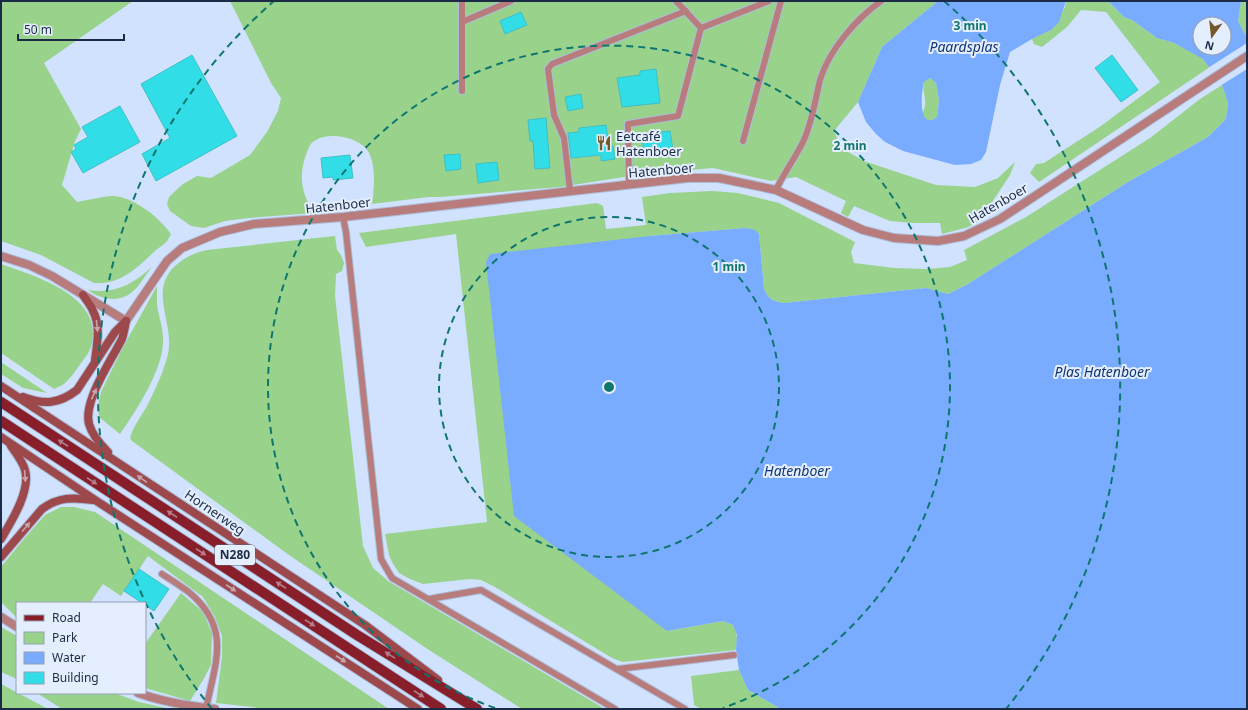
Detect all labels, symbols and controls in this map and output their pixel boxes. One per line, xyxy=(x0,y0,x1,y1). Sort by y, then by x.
scale bar xyxy=(18,16,124,42)
north arrow xyxy=(1192,16,1232,56)
text: 3 min xyxy=(953,17,987,34)
text: 50 m xyxy=(24,21,52,38)
water label: Paardsplas xyxy=(929,37,999,56)
text: N xyxy=(1203,38,1216,55)
place label: Eetcafé Hatenboer xyxy=(616,127,682,160)
restaurant icon: Eetcafé Hatenboer xyxy=(595,134,613,152)
text: 2 min xyxy=(833,137,867,154)
street label: Hatenboer xyxy=(628,158,695,182)
street label: Hatenboer xyxy=(965,179,1031,227)
street label: Hatenboer xyxy=(304,193,372,217)
text: 1 min xyxy=(712,258,746,275)
one-way arrow xyxy=(94,320,100,332)
water label: Plas Hatenboer xyxy=(1055,362,1150,381)
centre of rings xyxy=(602,380,616,394)
one-way arrow xyxy=(91,388,97,399)
one-way arrow xyxy=(58,439,68,447)
water label: Hatenboer xyxy=(764,461,830,480)
one-way arrow xyxy=(22,470,29,482)
one-way arrow xyxy=(137,475,148,483)
one-way arrow xyxy=(86,477,98,484)
street label: Hornerweg xyxy=(181,485,249,539)
one-way arrow xyxy=(167,510,177,518)
one-way arrow xyxy=(22,522,31,533)
road number: N280 xyxy=(215,545,255,565)
one-way arrow xyxy=(196,548,206,556)
one-way arrow xyxy=(276,581,286,589)
one-way arrow xyxy=(225,585,237,592)
legend xyxy=(16,602,146,694)
text: Road xyxy=(52,609,81,626)
one-way arrow xyxy=(305,619,315,627)
text: Park xyxy=(52,629,78,646)
text: Water xyxy=(52,649,86,666)
one-way arrow xyxy=(384,652,396,659)
one-way arrow xyxy=(335,655,346,663)
text: Building xyxy=(52,669,99,686)
one-way arrow xyxy=(413,690,424,698)

